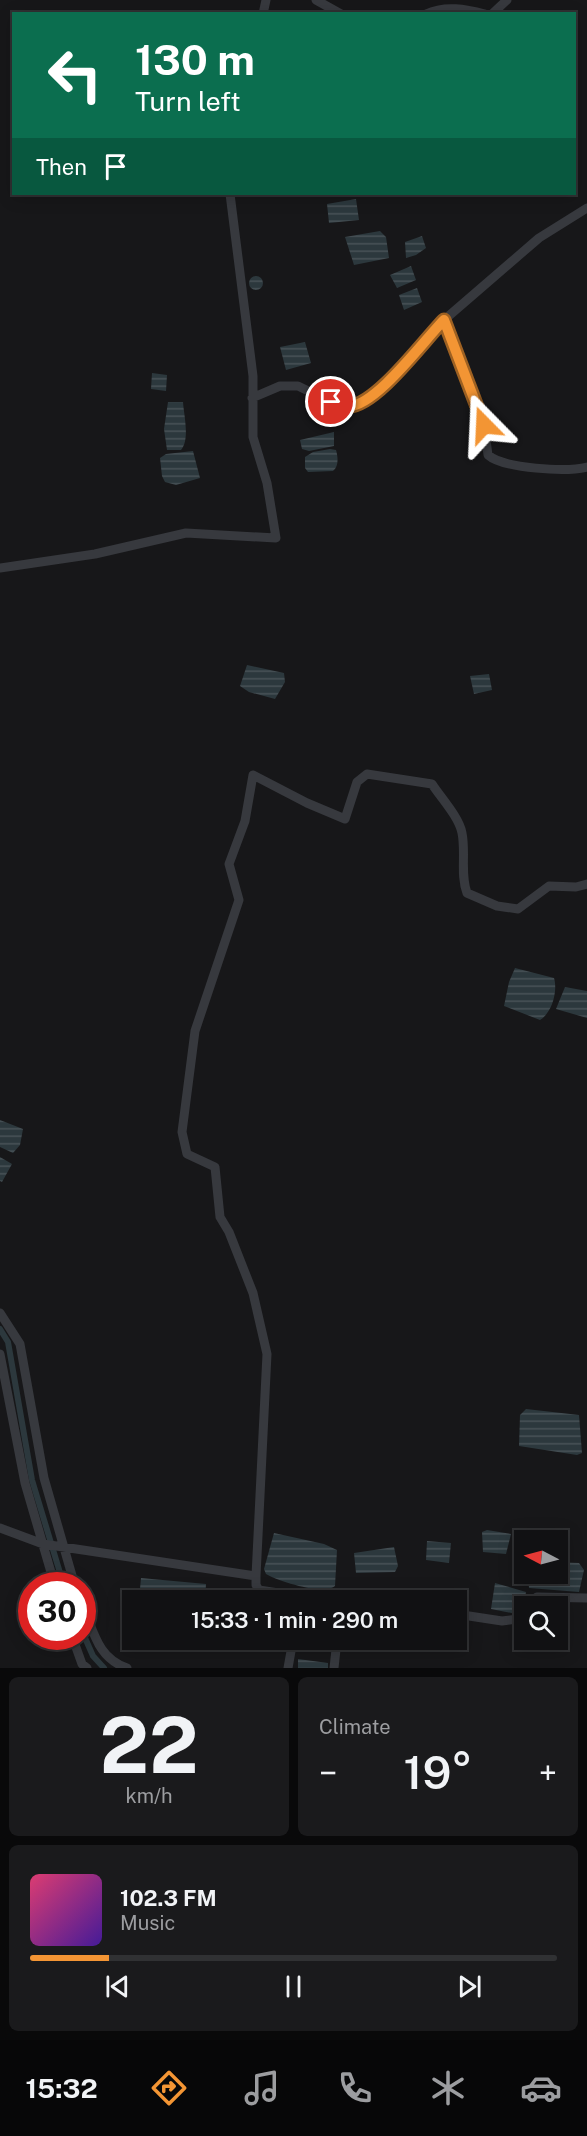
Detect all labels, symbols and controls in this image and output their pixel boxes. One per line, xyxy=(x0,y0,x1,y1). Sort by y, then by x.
text: 130 m xyxy=(135,35,255,84)
icon: left xyxy=(36,36,114,114)
text: Turn left xyxy=(135,85,241,117)
icon: arrive xyxy=(99,150,132,183)
text: Then xyxy=(36,154,87,180)
pin xyxy=(305,376,356,427)
icon: arrive xyxy=(314,385,347,418)
position arrow xyxy=(452,393,516,457)
north arrow xyxy=(514,1530,568,1584)
map controls xyxy=(514,1530,568,1650)
speed limit sign: 30 xyxy=(18,1572,96,1650)
button: search xyxy=(514,1596,568,1650)
text: 15:33 · 1 min · 290 m xyxy=(191,1607,398,1633)
text: 22 xyxy=(99,1699,199,1791)
text: Climate xyxy=(319,1715,391,1739)
text: 19° xyxy=(404,1746,472,1799)
text: − xyxy=(319,1754,337,1792)
text: + xyxy=(539,1754,557,1792)
text: km/h xyxy=(125,1784,173,1808)
text: 102.3 FM xyxy=(120,1885,217,1911)
text: Music xyxy=(120,1911,175,1935)
icon: previous xyxy=(101,1970,134,2003)
icon: pause xyxy=(277,1970,310,2003)
icon: next xyxy=(453,1970,486,2003)
icon: directions xyxy=(148,2067,190,2109)
icon: music xyxy=(241,2067,283,2109)
icon: phone xyxy=(334,2067,376,2109)
icon: climate xyxy=(427,2067,469,2109)
icon: car xyxy=(520,2067,562,2109)
text: 15:32 xyxy=(25,2072,98,2104)

